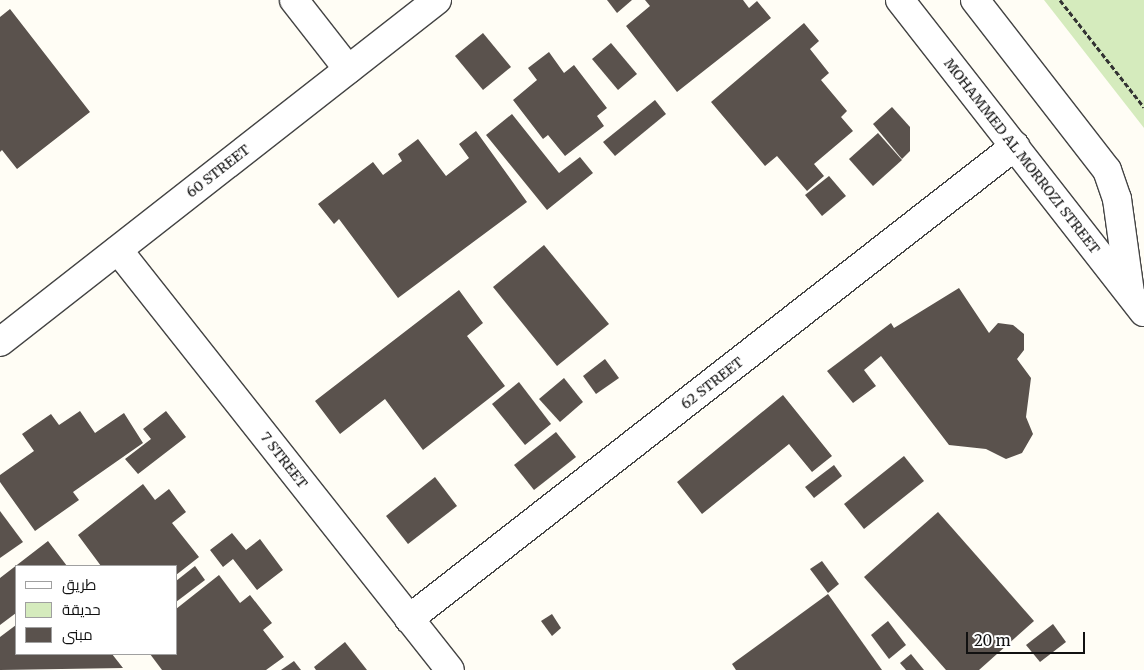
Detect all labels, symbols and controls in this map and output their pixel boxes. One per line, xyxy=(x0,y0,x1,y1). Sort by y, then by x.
street label: MOHAMMED AL MORROZI STREET xyxy=(941,55,1103,257)
street label: 60 STREET xyxy=(183,141,253,201)
street label: 62 STREET xyxy=(677,353,747,413)
street label: 7 STREET xyxy=(257,429,311,491)
legend xyxy=(15,565,178,655)
text: طريق xyxy=(62,575,96,594)
text: حديقة xyxy=(62,600,101,619)
scale bar xyxy=(969,622,1088,654)
text: مبنى xyxy=(62,625,93,644)
text: 20 m xyxy=(974,631,1011,650)

